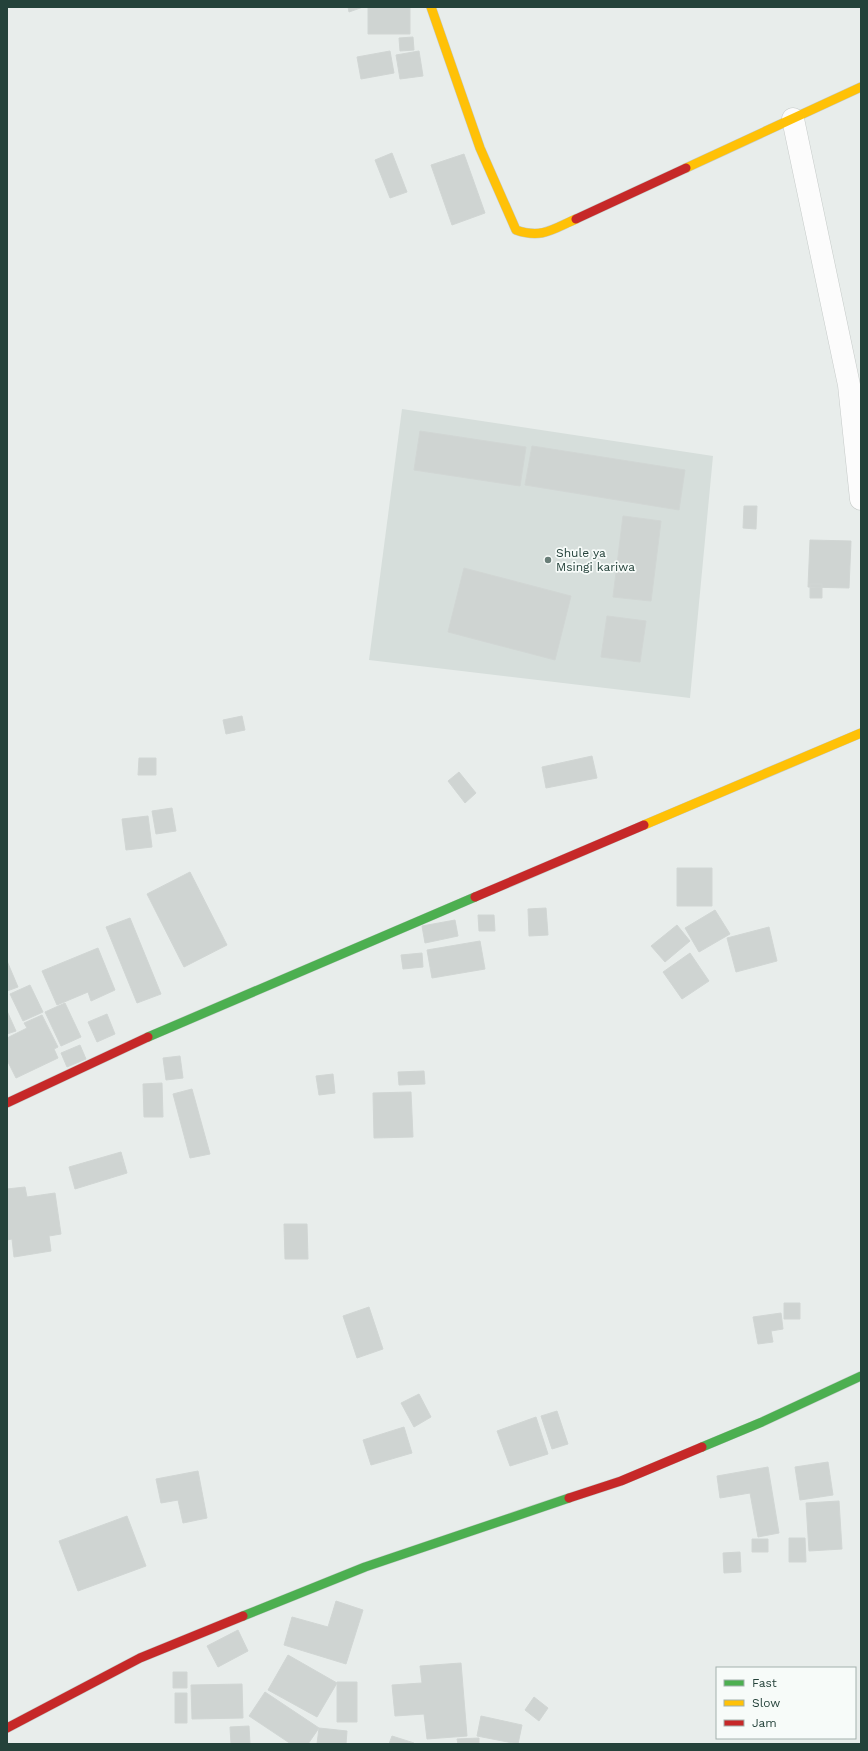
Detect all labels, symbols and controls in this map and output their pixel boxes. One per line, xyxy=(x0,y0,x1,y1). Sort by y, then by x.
place label: Shule ya Msingi kariwa xyxy=(556,546,635,574)
marker: Shule ya Msingi kariwa xyxy=(543,555,553,565)
legend xyxy=(716,1667,856,1739)
text: Fast xyxy=(752,1676,777,1690)
text: Slow xyxy=(752,1696,780,1710)
text: Jam xyxy=(752,1716,777,1730)

